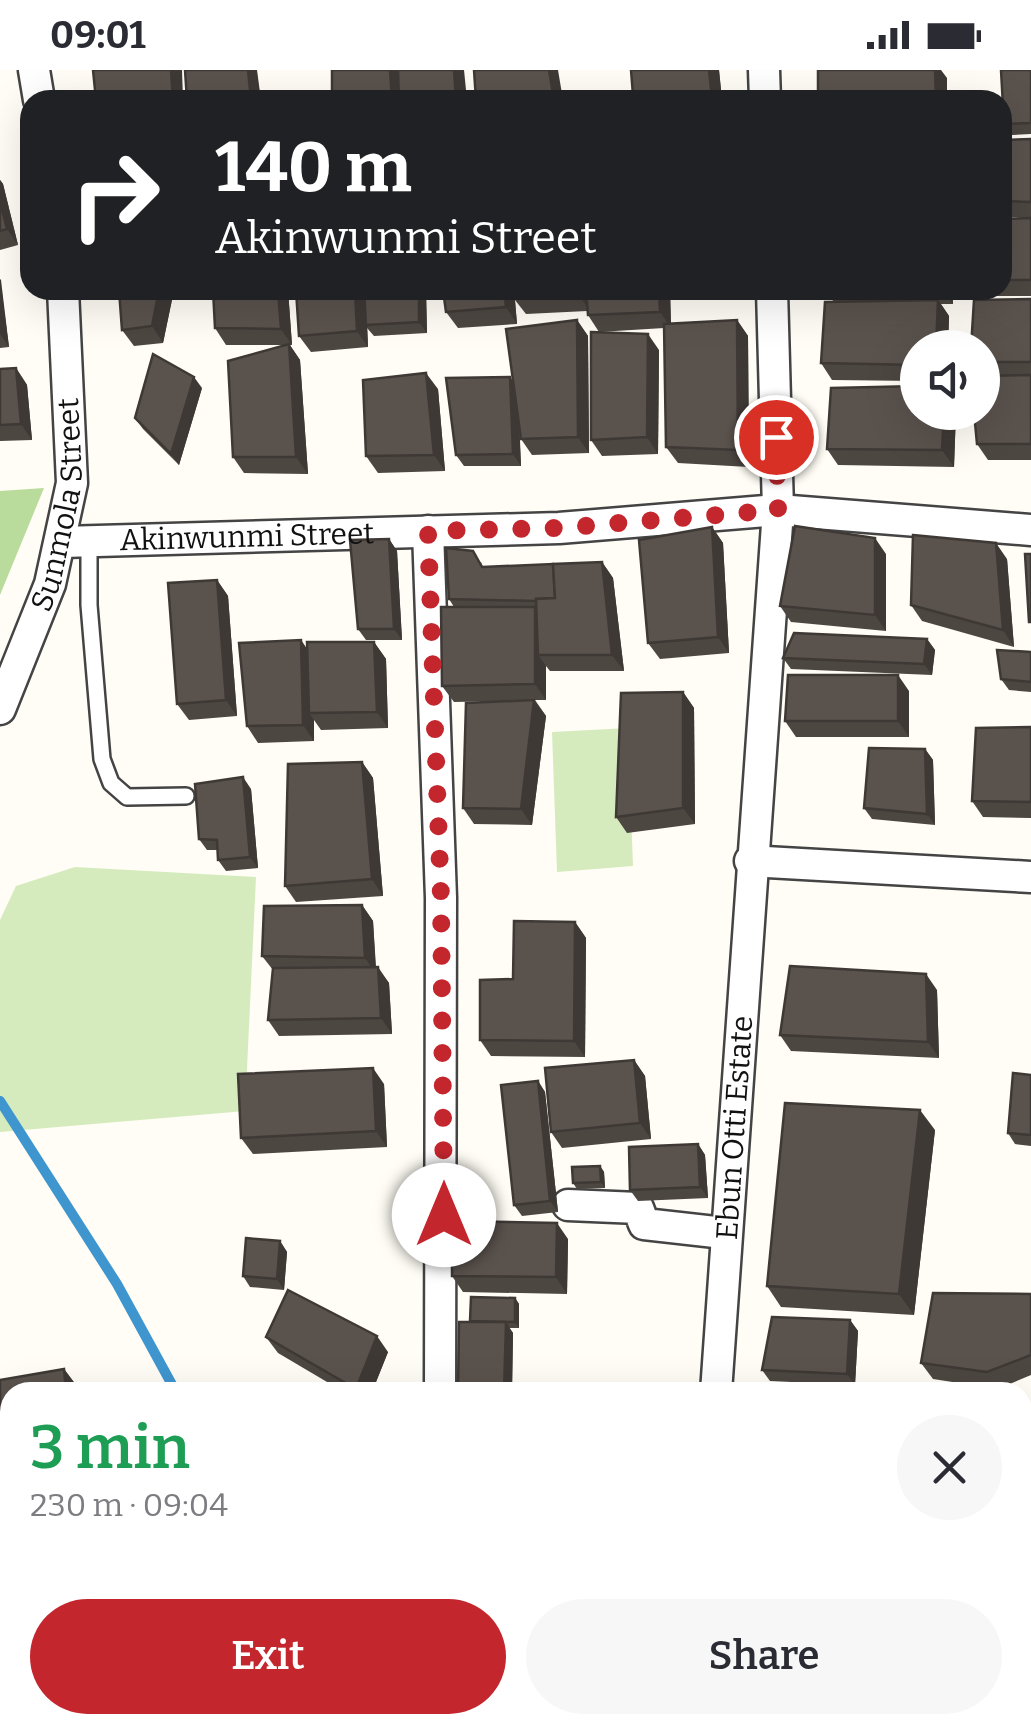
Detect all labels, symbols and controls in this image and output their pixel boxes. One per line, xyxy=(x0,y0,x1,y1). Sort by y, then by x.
text: 09:01 xyxy=(50,12,146,58)
text: 140 m xyxy=(215,126,412,210)
icon: right xyxy=(50,130,180,260)
text: Akinwunmi Street xyxy=(215,211,597,265)
map controls xyxy=(900,330,1000,430)
button: sound xyxy=(900,330,1000,430)
pin xyxy=(734,395,819,480)
street label: Sunmola Street xyxy=(23,397,90,617)
icon: arrive xyxy=(749,410,804,465)
street label: Akinwunmi Street xyxy=(119,515,375,558)
street label: Ebun Otti Estate xyxy=(709,1014,760,1241)
position arrow xyxy=(392,1163,496,1267)
text: 3 min xyxy=(30,1412,190,1484)
button: close xyxy=(897,1415,1002,1520)
text: 230 m · 09:04 xyxy=(30,1486,228,1524)
button: Exit xyxy=(30,1599,506,1714)
button: Share xyxy=(526,1599,1002,1714)

